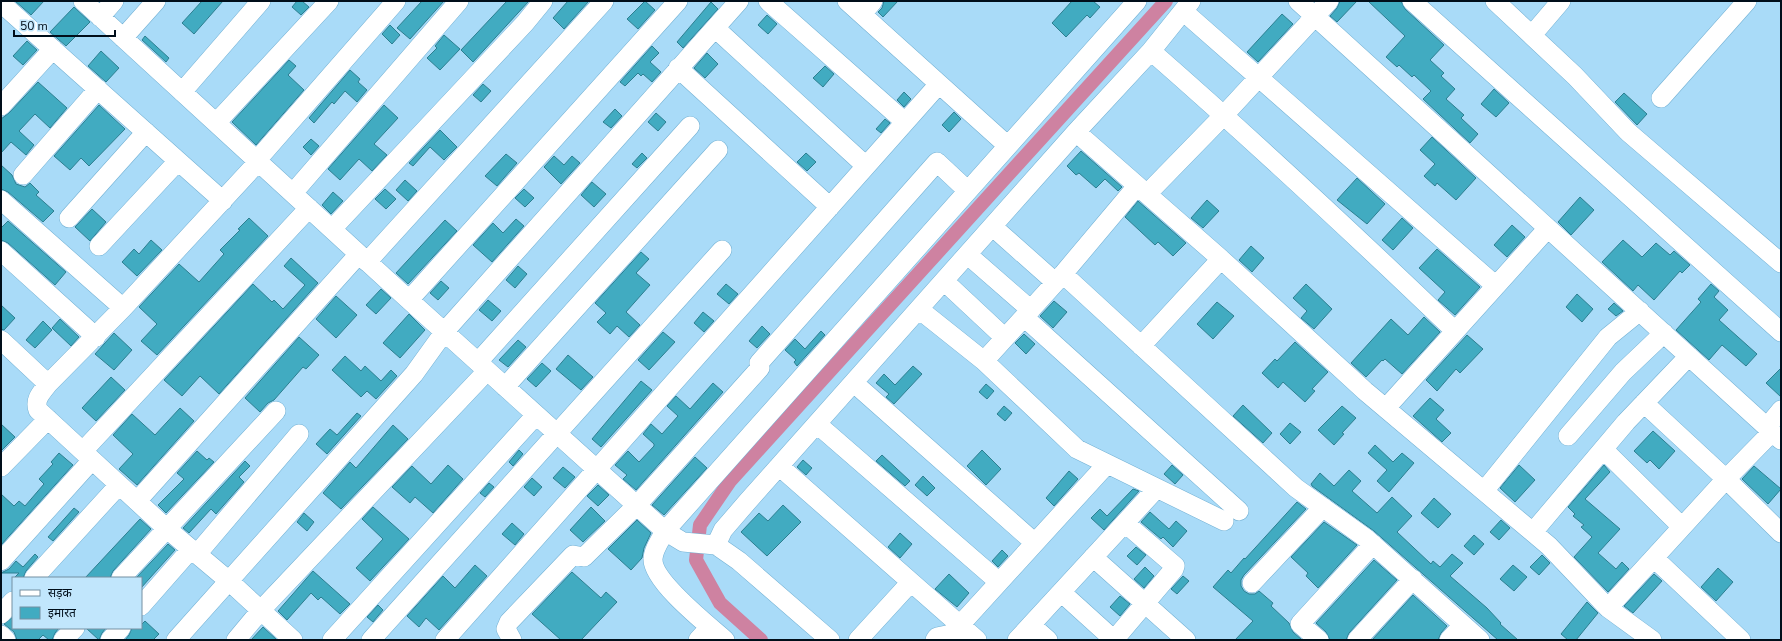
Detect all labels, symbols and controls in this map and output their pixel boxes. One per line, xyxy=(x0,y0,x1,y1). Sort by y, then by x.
scale bar xyxy=(14,12,115,38)
text: 50 m xyxy=(20,18,48,34)
legend xyxy=(12,577,142,629)
text: सड़क xyxy=(48,585,73,601)
text: इमारत xyxy=(48,605,77,621)

